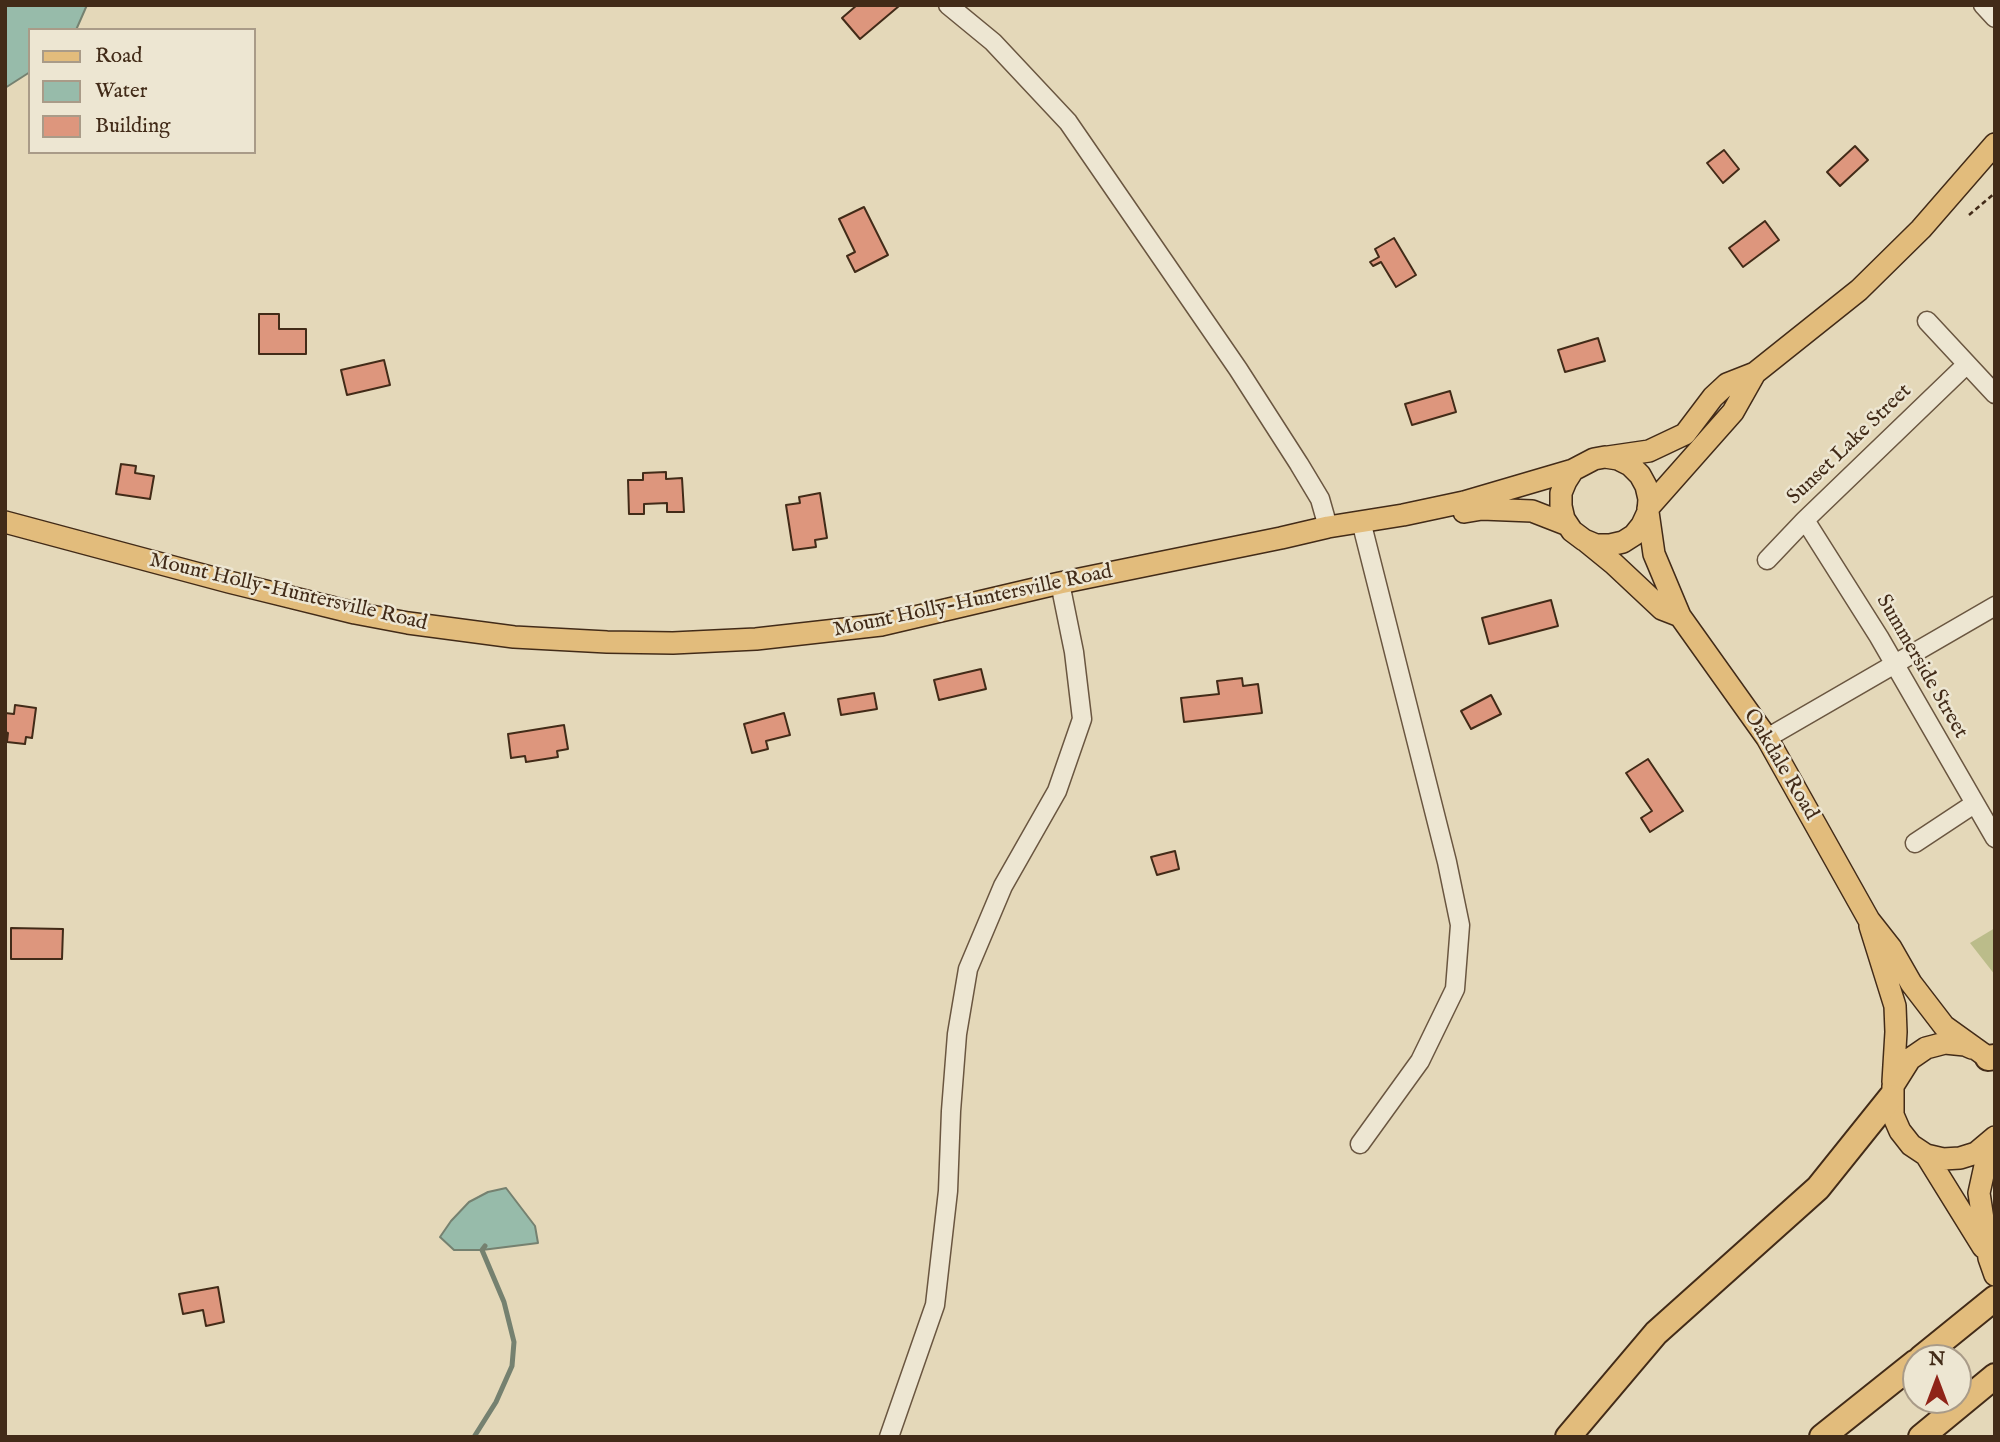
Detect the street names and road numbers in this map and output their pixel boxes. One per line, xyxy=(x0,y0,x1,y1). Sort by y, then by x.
street label: Sunset Lake Street xyxy=(1783,379,1917,511)
street label: Mount Holly-Huntersville Road xyxy=(147,549,429,637)
street label: Mount Holly-Huntersville Road xyxy=(831,560,1115,644)
street label: Summerside Street xyxy=(1870,591,1972,743)
street label: Oakdale Road xyxy=(1737,705,1823,825)

